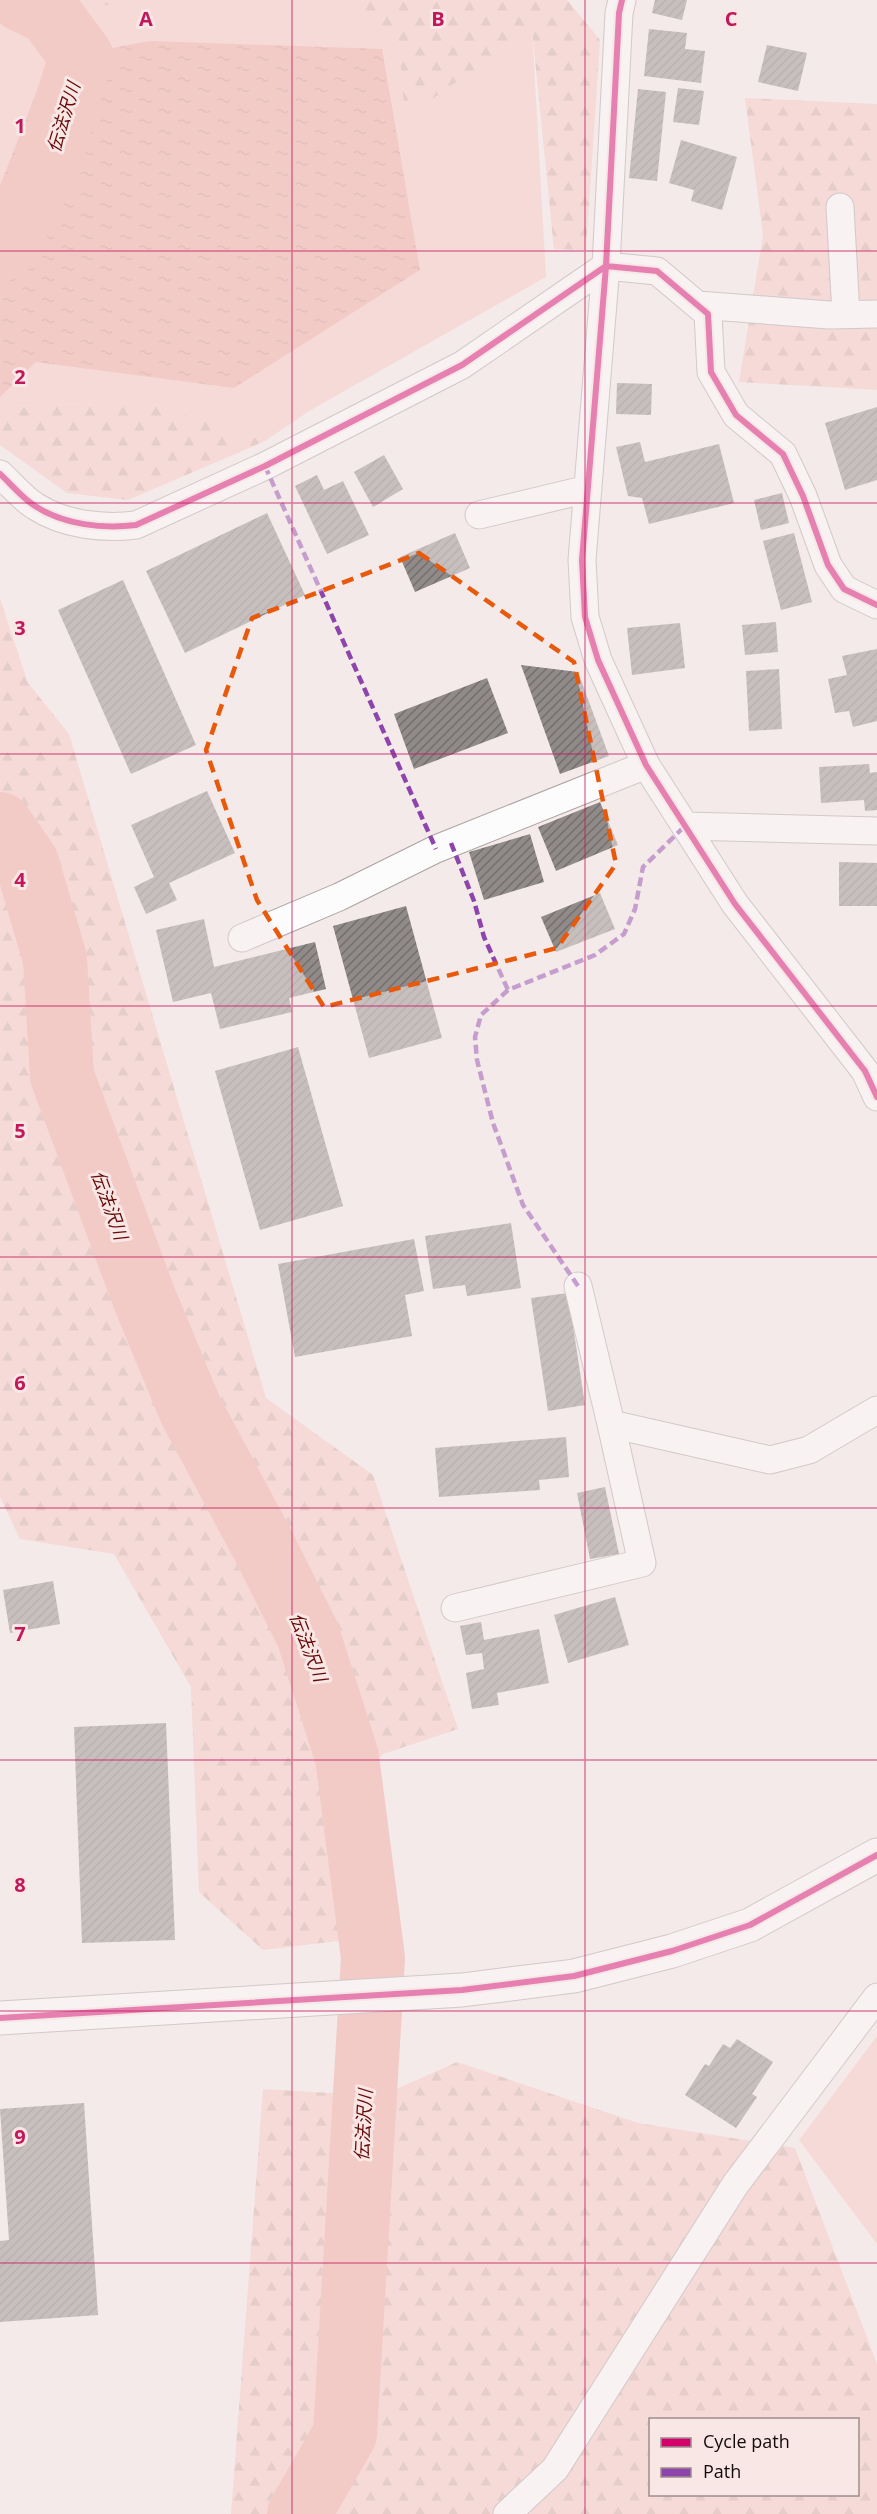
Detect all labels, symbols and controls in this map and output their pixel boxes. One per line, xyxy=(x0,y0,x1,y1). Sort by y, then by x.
text: A xyxy=(139,5,153,32)
text: B xyxy=(431,5,445,32)
text: C xyxy=(725,5,738,32)
water label: 伝法沢川 xyxy=(41,77,86,155)
text: 1 xyxy=(14,112,26,139)
text: 2 xyxy=(14,363,26,390)
text: 3 xyxy=(14,614,26,641)
text: 4 xyxy=(14,866,26,893)
text: 5 xyxy=(14,1117,26,1144)
water label: 伝法沢川 xyxy=(86,1167,134,1245)
text: 6 xyxy=(14,1369,26,1396)
water label: 伝法沢川 xyxy=(285,1609,334,1687)
text: 7 xyxy=(14,1620,26,1647)
text: 8 xyxy=(14,1871,26,1898)
water label: 伝法沢川 xyxy=(349,2086,377,2162)
text: 9 xyxy=(14,2123,26,2150)
legend xyxy=(649,2418,859,2496)
text: Cycle path xyxy=(703,2429,790,2453)
text: Path xyxy=(703,2459,741,2483)

